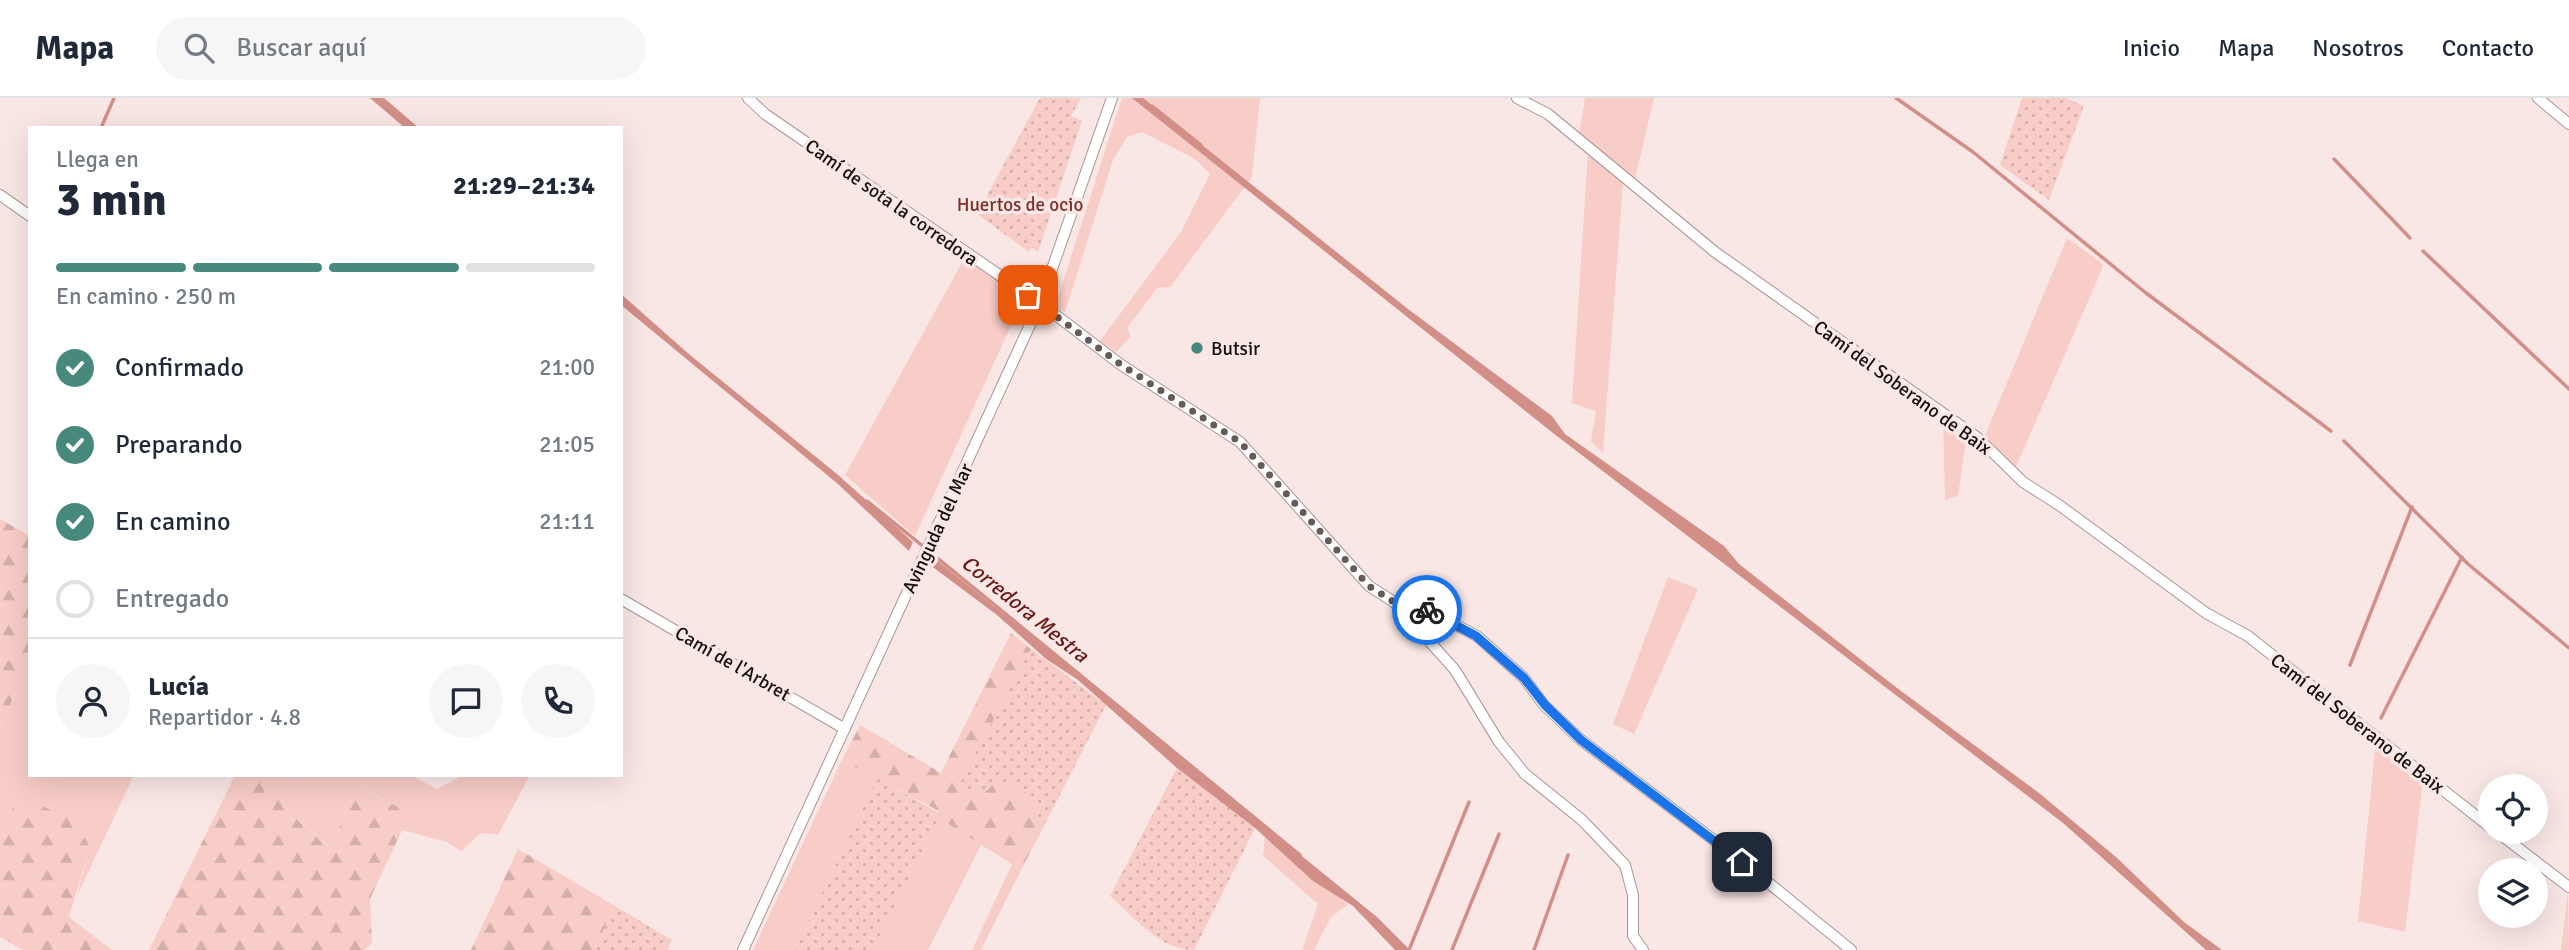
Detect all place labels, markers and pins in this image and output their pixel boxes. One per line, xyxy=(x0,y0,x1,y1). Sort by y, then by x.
pin xyxy=(998,265,1058,325)
place label: Butsir xyxy=(1211,337,1260,361)
marker: Butsir xyxy=(1189,340,1205,356)
pin xyxy=(1712,832,1772,892)

